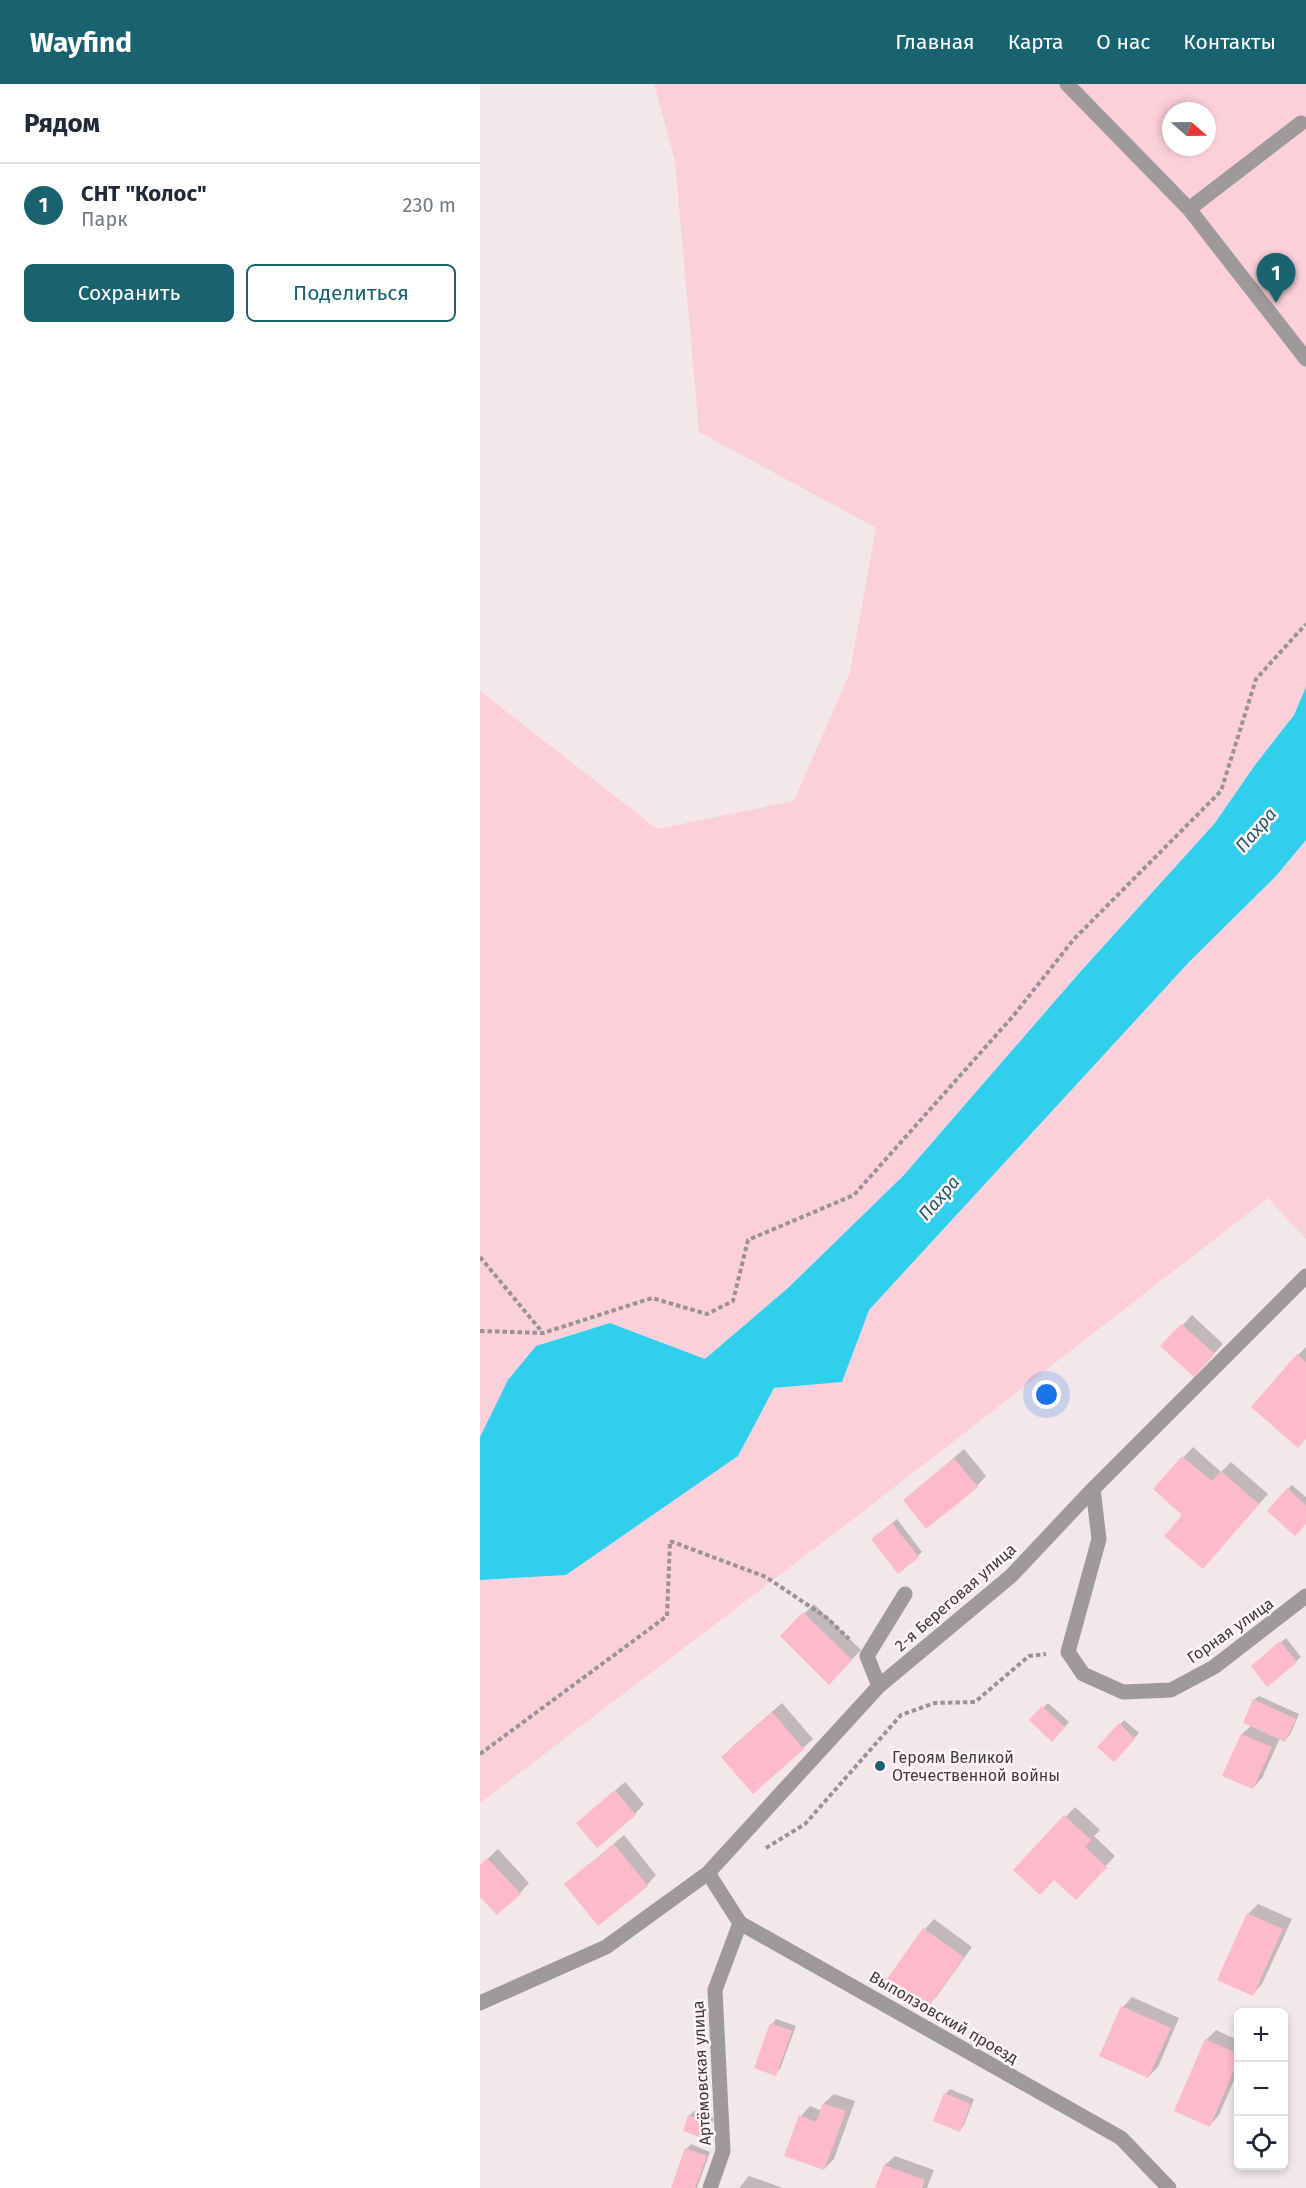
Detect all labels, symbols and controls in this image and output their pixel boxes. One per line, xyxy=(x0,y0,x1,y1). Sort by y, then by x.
text: Wayfind xyxy=(30,26,132,59)
text: Главная xyxy=(895,29,975,55)
text: Карта xyxy=(1008,29,1063,55)
text: О нас xyxy=(1096,29,1150,55)
text: Контакты xyxy=(1183,29,1276,55)
north arrow xyxy=(1162,102,1216,156)
text: Рядом xyxy=(24,108,100,139)
text: СНТ "Колос" xyxy=(81,180,207,207)
text: 1 xyxy=(39,193,48,217)
text: 230 m xyxy=(403,193,456,217)
text: Парк xyxy=(81,207,128,231)
pin: 1 xyxy=(1256,254,1296,303)
button: Сохранить xyxy=(24,264,234,322)
button: Поделиться xyxy=(246,264,456,322)
water label: Пахра xyxy=(1231,803,1281,857)
water label: Пахра xyxy=(914,1171,964,1225)
your location xyxy=(1032,1380,1061,1409)
street label: 2-я Береговая улица xyxy=(891,1540,1020,1655)
street label: Горная улица xyxy=(1183,1594,1277,1667)
place label: Героям Великой Отечественной войны xyxy=(892,1748,1060,1785)
marker: Героям Великой Отечественной войны xyxy=(873,1759,887,1773)
street label: Выползовский проезд xyxy=(866,1967,1021,2068)
street label: Артёмовская улица xyxy=(688,2000,715,2146)
map controls xyxy=(1234,2008,1288,2170)
button: + xyxy=(1234,2008,1288,2062)
button: − xyxy=(1234,2062,1288,2116)
button: locate xyxy=(1234,2116,1288,2170)

